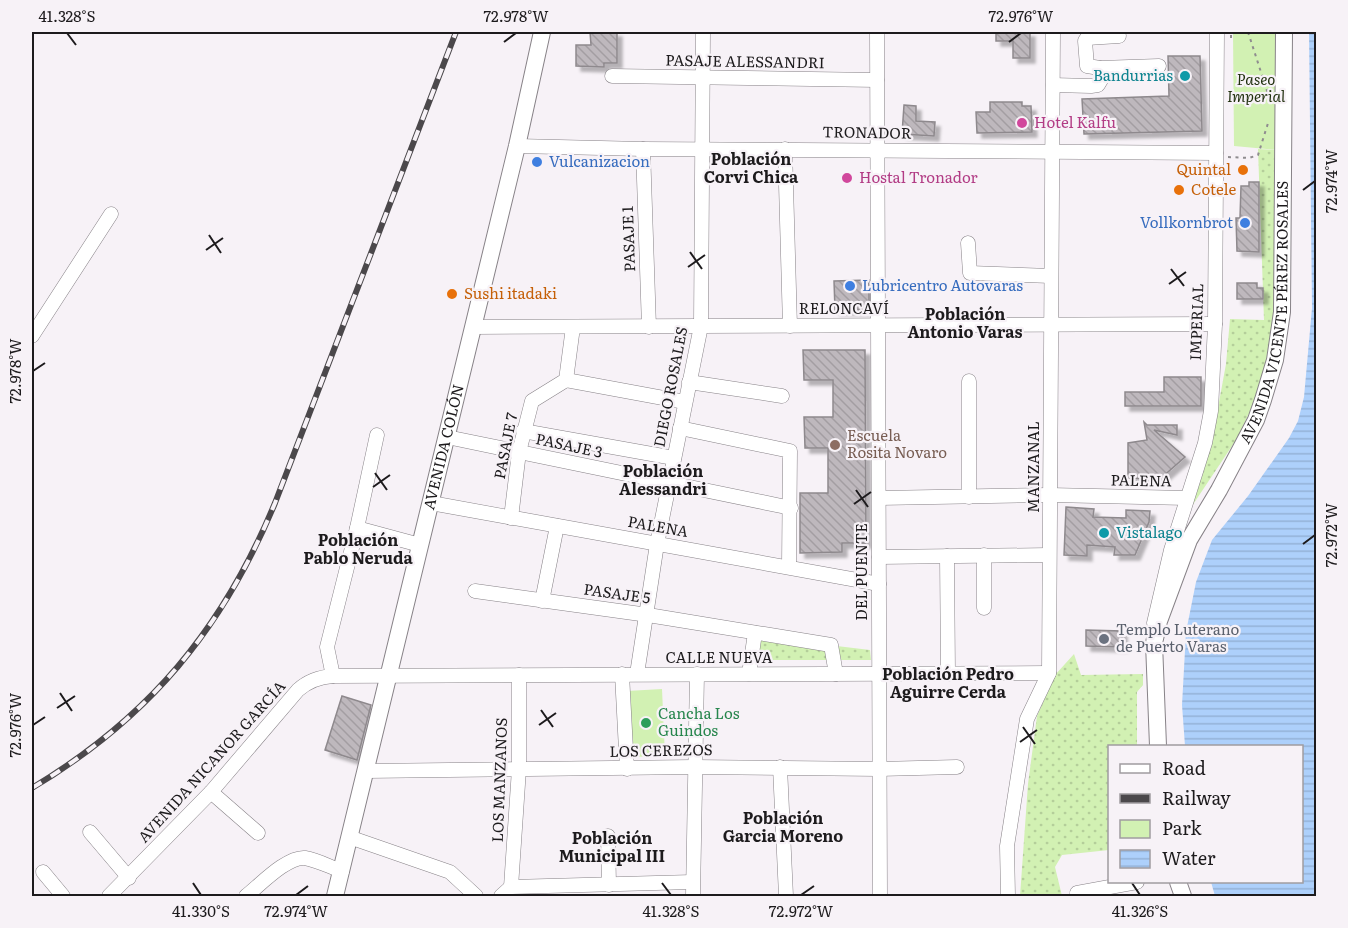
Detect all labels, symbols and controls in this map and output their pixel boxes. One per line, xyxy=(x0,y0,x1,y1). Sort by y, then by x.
text: 41.328°S xyxy=(39,4,95,27)
text: 72.978°W xyxy=(483,4,549,27)
text: 72.976°W xyxy=(989,4,1054,27)
street label: PASAJE ALESSANDRI xyxy=(665,48,825,73)
place label: Bandurrias xyxy=(1093,63,1173,86)
park label: Paseo Imperial xyxy=(1227,67,1286,107)
marker: Bandurrias xyxy=(1178,69,1192,83)
place label: Hotel Kalfu xyxy=(1034,110,1117,133)
marker: Hotel Kalfu xyxy=(1015,116,1029,130)
street label: TRONADOR xyxy=(822,119,912,144)
district label: Población Corvi Chica xyxy=(704,146,799,188)
place label: Vulcanizacion xyxy=(549,149,650,172)
text: 72.974°W xyxy=(1319,149,1342,213)
marker: Vulcanizacion xyxy=(530,155,544,169)
place label: Quintal xyxy=(1177,157,1231,180)
marker: Quintal xyxy=(1236,163,1250,177)
place label: Hostal Tronador xyxy=(859,165,978,188)
marker: Hostal Tronador xyxy=(840,171,854,185)
place label: Cotele xyxy=(1191,177,1236,200)
street label: AVENIDA VICENTE PÉREZ ROSALES xyxy=(1232,181,1293,447)
marker: Cotele xyxy=(1172,183,1186,197)
street label: PASAJE 1 xyxy=(615,206,640,272)
place label: Vollkornbrot xyxy=(1140,210,1233,233)
marker: Vollkornbrot xyxy=(1238,216,1252,230)
place label: Lubricentro Autovaras xyxy=(862,273,1023,296)
marker: Lubricentro Autovaras xyxy=(843,279,857,293)
place label: Sushi itadaki xyxy=(464,281,557,304)
street label: IMPERIAL xyxy=(1183,283,1208,361)
marker: Sushi itadaki xyxy=(445,287,459,301)
street label: RELONCAVÍ xyxy=(799,296,889,319)
district label: Población Antonio Varas xyxy=(907,301,1023,343)
street label: DIEGO ROSALES xyxy=(647,324,692,449)
text: 72.978°W xyxy=(3,338,26,404)
street label: AVENIDA COLÓN xyxy=(416,382,469,512)
street label: PASAJE 7 xyxy=(487,410,522,481)
street label: MANZANAL xyxy=(1021,421,1044,513)
place label: Escuela Rosita Novaro xyxy=(847,423,947,463)
street label: PASAJE 3 xyxy=(534,426,605,463)
marker: Escuela Rosita Novaro xyxy=(828,438,842,452)
district label: Población Alessandri xyxy=(619,458,707,500)
street label: PALENA xyxy=(1110,467,1172,492)
text: 72.972°W xyxy=(1319,502,1342,567)
street label: PALENA xyxy=(626,509,690,542)
place label: Vistalago xyxy=(1116,520,1183,543)
street label: DEL PUENTE xyxy=(849,523,872,621)
marker: Vistalago xyxy=(1097,526,1111,540)
district label: Población Pablo Neruda xyxy=(303,527,413,569)
street label: PASAJE 5 xyxy=(582,576,653,609)
place label: Templo Luterano de Puerto Varas xyxy=(1116,617,1240,657)
marker: Templo Luterano de Puerto Varas xyxy=(1097,632,1111,646)
street label: CALLE NUEVA xyxy=(665,645,773,668)
district label: Población Pedro Aguirre Cerda xyxy=(882,661,1014,703)
street label: AVENIDA NICANOR GARCÍA xyxy=(132,675,290,847)
text: 72.976°W xyxy=(3,692,26,757)
place label: Cancha Los Guindos xyxy=(658,701,740,741)
marker: Cancha Los Guindos xyxy=(639,716,653,730)
street label: LOS MANZANOS xyxy=(485,717,512,843)
street label: LOS CEREZOS xyxy=(609,737,713,762)
legend xyxy=(1108,745,1303,883)
text: Road xyxy=(1162,754,1206,781)
text: Railway xyxy=(1162,784,1231,811)
district label: Población Garcia Moreno xyxy=(723,805,843,847)
text: Park xyxy=(1162,814,1203,841)
district label: Población Municipal III xyxy=(559,825,665,867)
text: Water xyxy=(1162,844,1216,871)
text: 41.330°S xyxy=(172,899,230,922)
text: 72.974°W xyxy=(264,899,328,922)
text: 41.328°S xyxy=(643,899,699,922)
text: 72.972°W xyxy=(769,899,834,922)
text: 41.326°S xyxy=(1112,899,1168,922)

